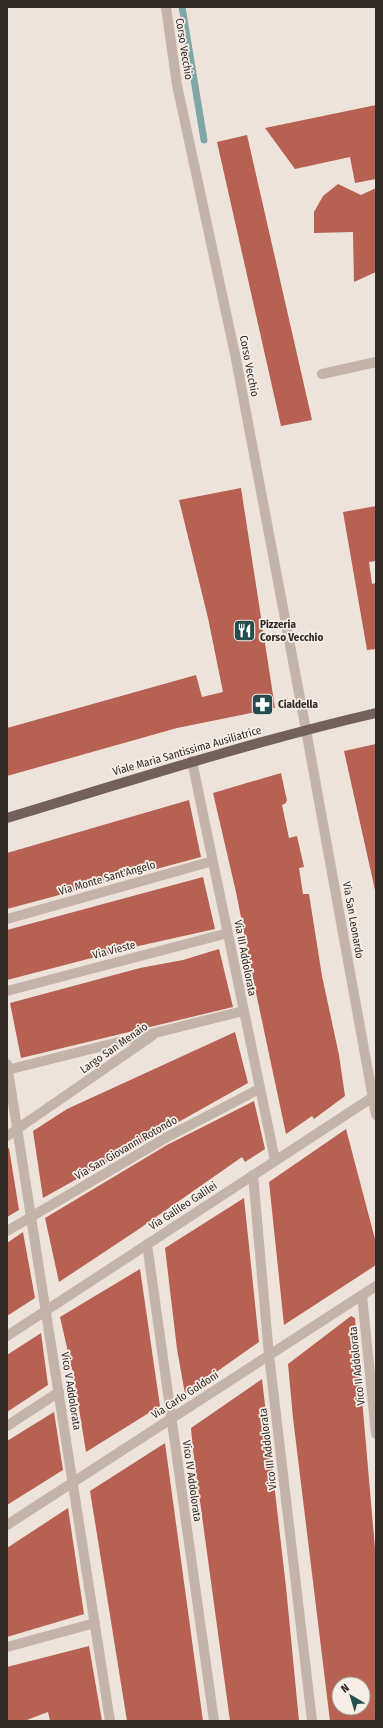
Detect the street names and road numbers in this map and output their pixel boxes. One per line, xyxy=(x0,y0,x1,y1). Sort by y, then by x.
street label: Corso Vecchio xyxy=(173,17,195,81)
street label: Corso Vecchio xyxy=(237,334,261,398)
street label: Viale Maria Santissima Ausiliatrice xyxy=(111,724,263,778)
street label: Via Monte Sant'Angelo xyxy=(57,858,157,898)
street label: Via San Leonardo xyxy=(340,881,366,960)
street label: Via III Addolorata xyxy=(231,919,259,997)
street label: Via Vieste xyxy=(91,938,137,962)
street label: Largo San Menaio xyxy=(78,1020,150,1076)
street label: Via San Giovanni Rotondo xyxy=(73,1113,180,1183)
street label: Via Galileo Galilei xyxy=(147,1179,220,1233)
street label: Vico II Addolorata xyxy=(346,1326,368,1406)
street label: Vico V Addolorata xyxy=(58,1351,84,1431)
street label: Via Carlo Goldoni xyxy=(149,1368,221,1422)
street label: Vico III Addolorata xyxy=(257,1407,279,1491)
street label: Vico IV Addolorata xyxy=(180,1439,204,1523)

